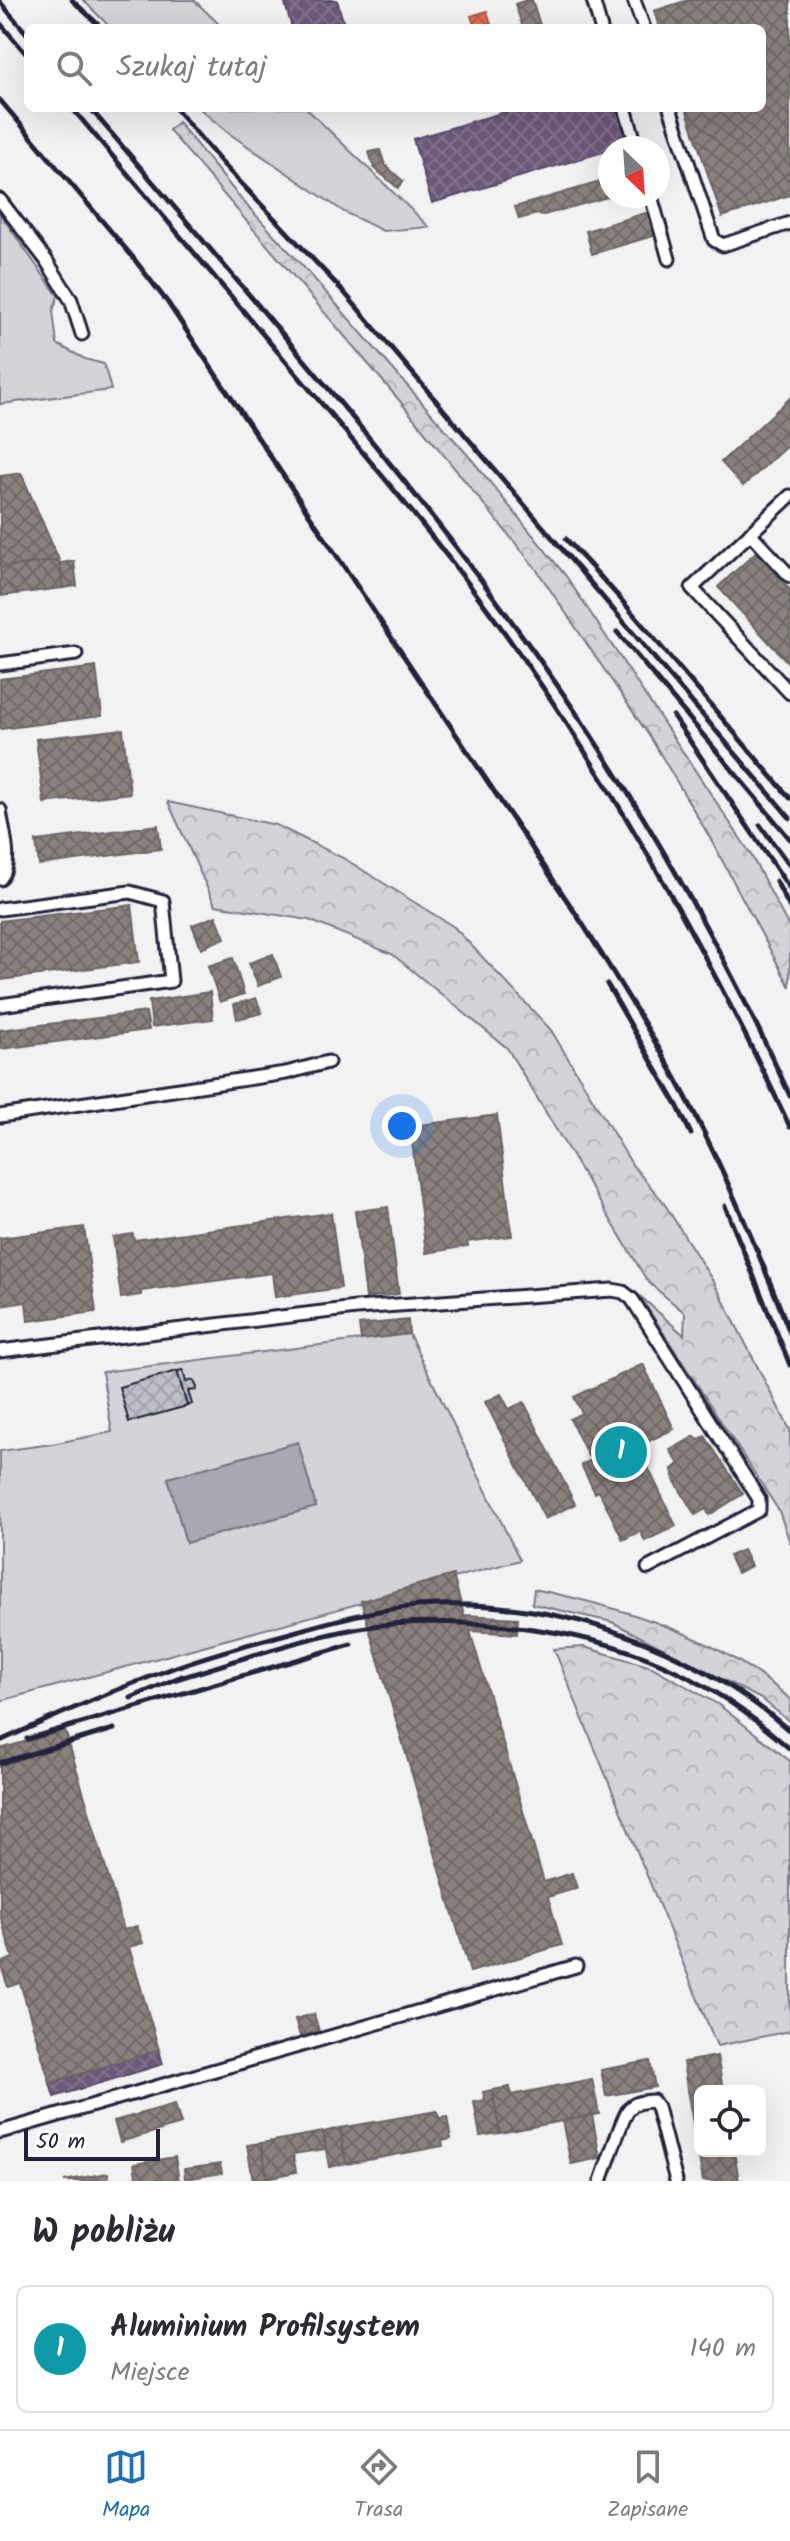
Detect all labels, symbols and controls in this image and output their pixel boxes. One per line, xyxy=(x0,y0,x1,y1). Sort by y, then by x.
search box xyxy=(24,24,766,112)
text: Szukaj tutaj xyxy=(116,44,267,92)
icon: search xyxy=(52,46,96,90)
north arrow xyxy=(598,136,670,208)
your location xyxy=(382,1106,422,1146)
pin: 1 xyxy=(595,1422,647,1482)
map controls xyxy=(694,2085,766,2157)
button: locate xyxy=(694,2085,766,2157)
scale bar xyxy=(24,2125,160,2161)
text: 50 m xyxy=(36,2125,85,2160)
text: W pobliżu xyxy=(32,2206,175,2260)
text: Aluminium Profilsystem xyxy=(110,2304,420,2352)
text: 1 xyxy=(56,2328,64,2370)
text: 140 m xyxy=(689,2328,756,2370)
text: Miejsce xyxy=(110,2352,189,2394)
tab: Mapa xyxy=(102,2445,150,2528)
tab: Trasa xyxy=(354,2445,403,2528)
tab: Zapisane xyxy=(607,2445,688,2528)

